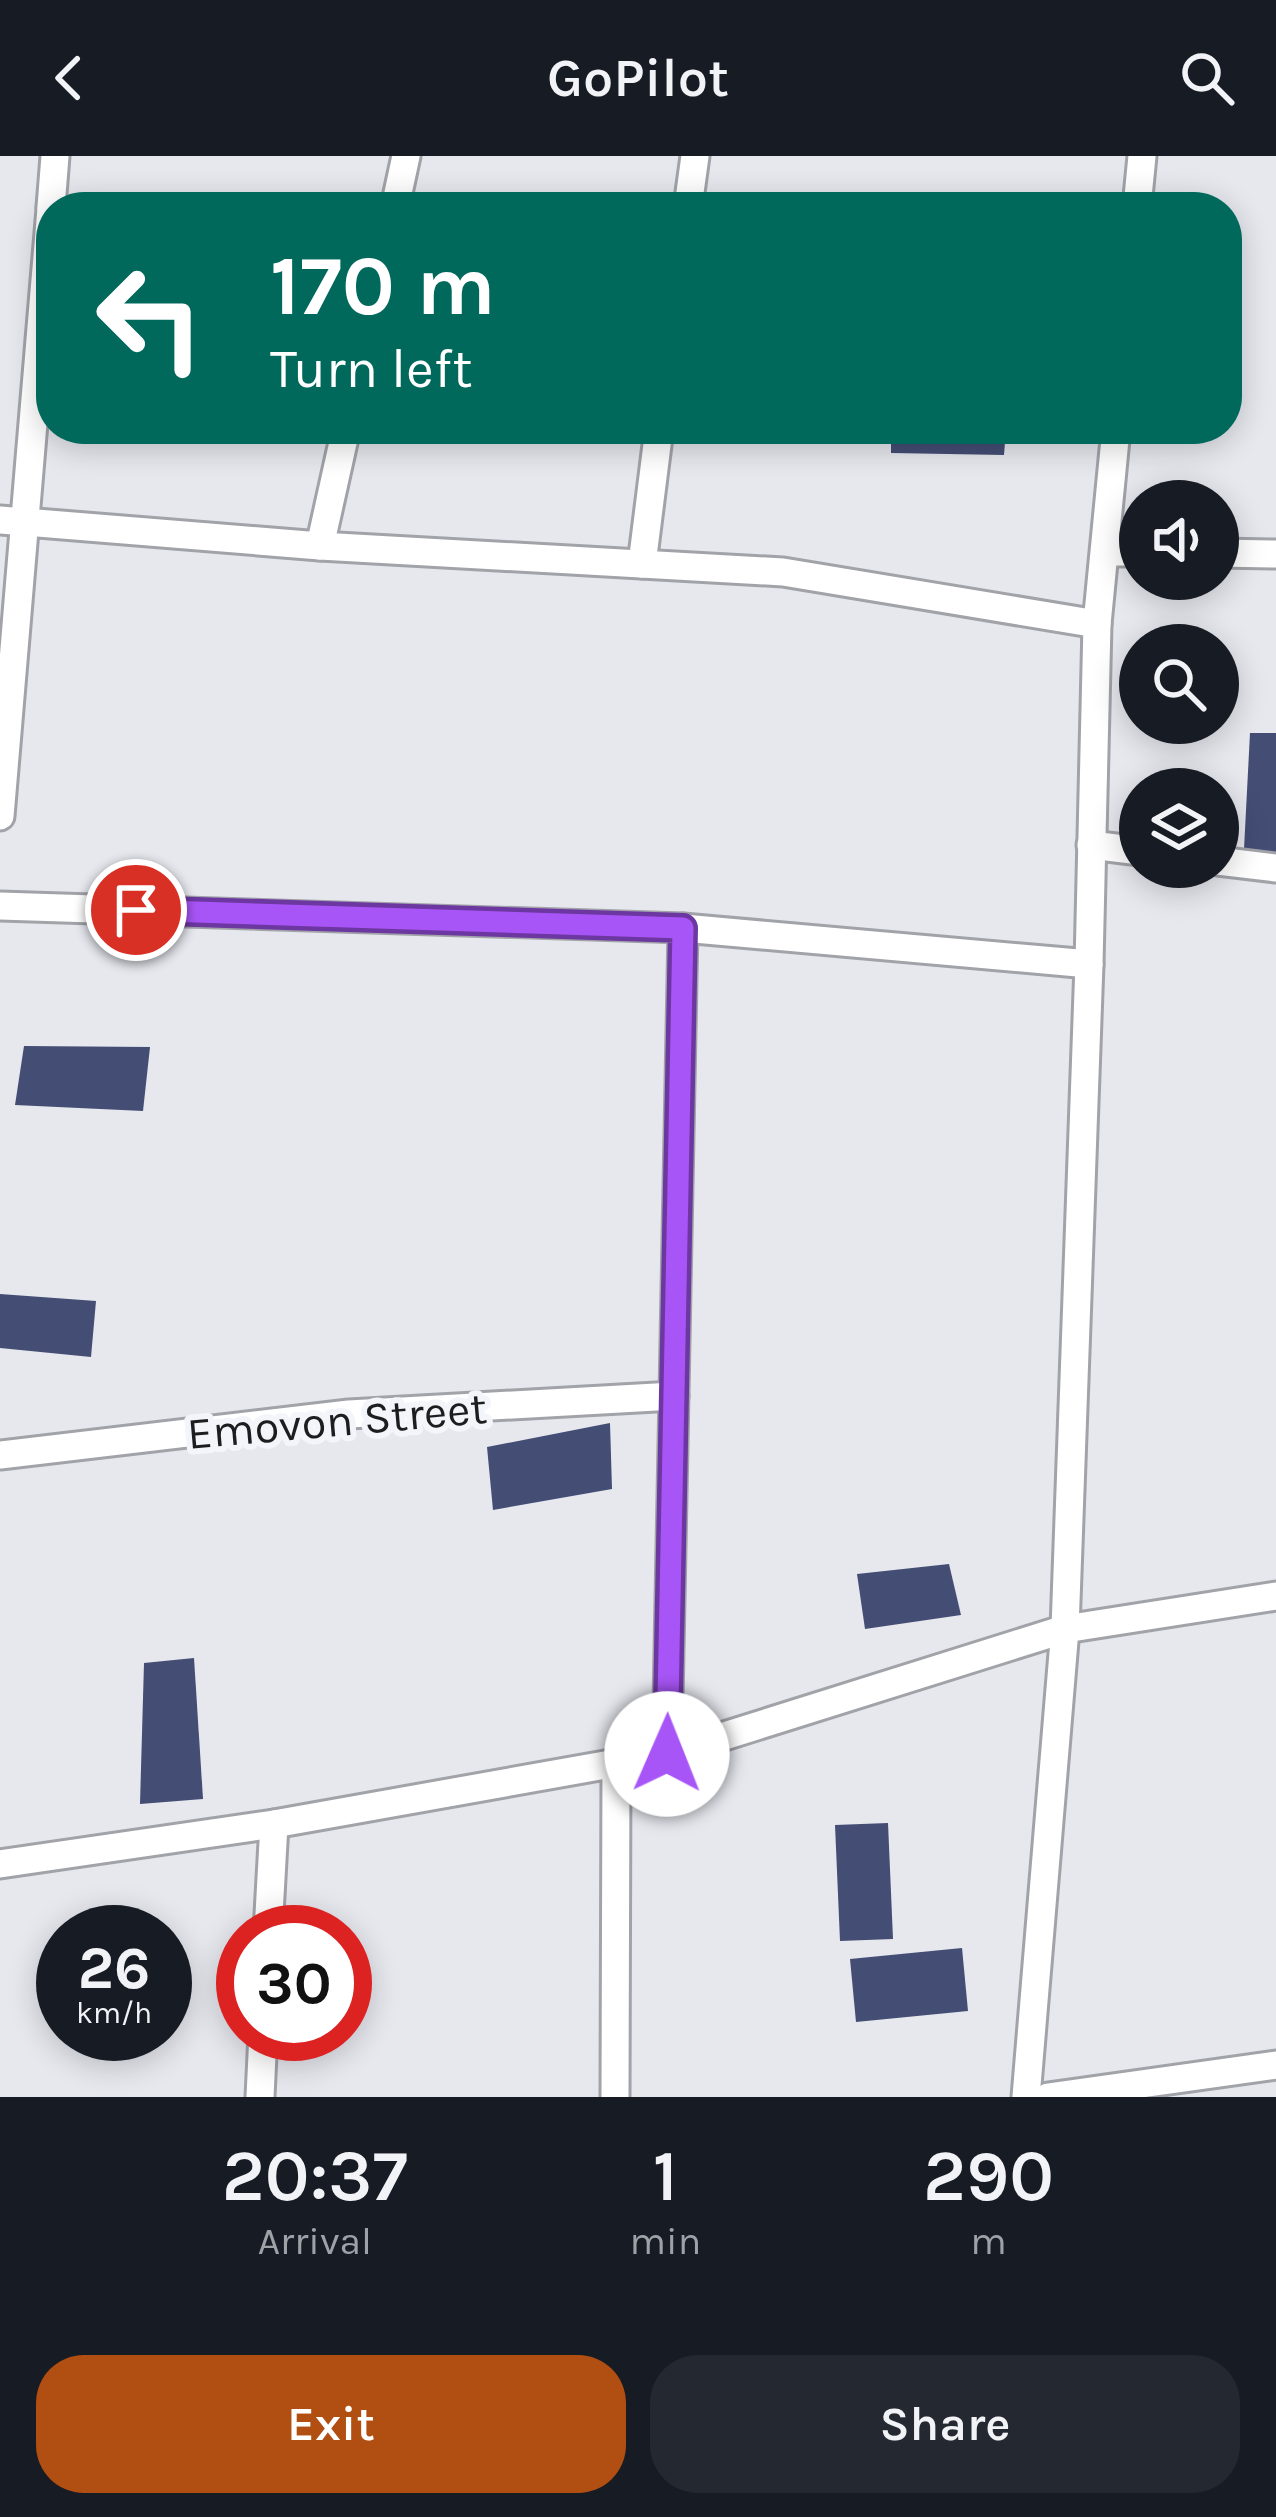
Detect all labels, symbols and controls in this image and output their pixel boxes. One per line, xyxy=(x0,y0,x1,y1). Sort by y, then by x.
icon: back xyxy=(36,45,102,111)
icon: search xyxy=(1174,45,1240,111)
text: GoPilot xyxy=(547,46,729,110)
text: 170 m xyxy=(270,237,496,335)
icon: left xyxy=(72,240,228,396)
text: Turn left xyxy=(270,337,473,401)
map controls xyxy=(1119,480,1239,888)
button: sound xyxy=(1119,480,1239,600)
button: search xyxy=(1119,624,1239,744)
button: layers xyxy=(1119,768,1239,888)
pin xyxy=(85,859,187,961)
icon: arrive xyxy=(103,877,169,943)
street label: Emovon Street xyxy=(185,1382,489,1460)
position arrow xyxy=(604,1691,730,1817)
speed limit sign: 30 xyxy=(216,1905,372,2061)
text: 26 xyxy=(78,1933,150,2003)
text: km/h xyxy=(76,1995,152,2031)
text: 20:37 xyxy=(222,2134,408,2218)
text: 1 xyxy=(653,2134,678,2218)
text: 290 xyxy=(923,2134,1054,2218)
text: Arrival xyxy=(258,2218,372,2264)
text: min xyxy=(630,2218,701,2264)
text: m xyxy=(970,2218,1007,2264)
button: Exit xyxy=(36,2355,626,2493)
button: Share xyxy=(650,2355,1240,2493)

